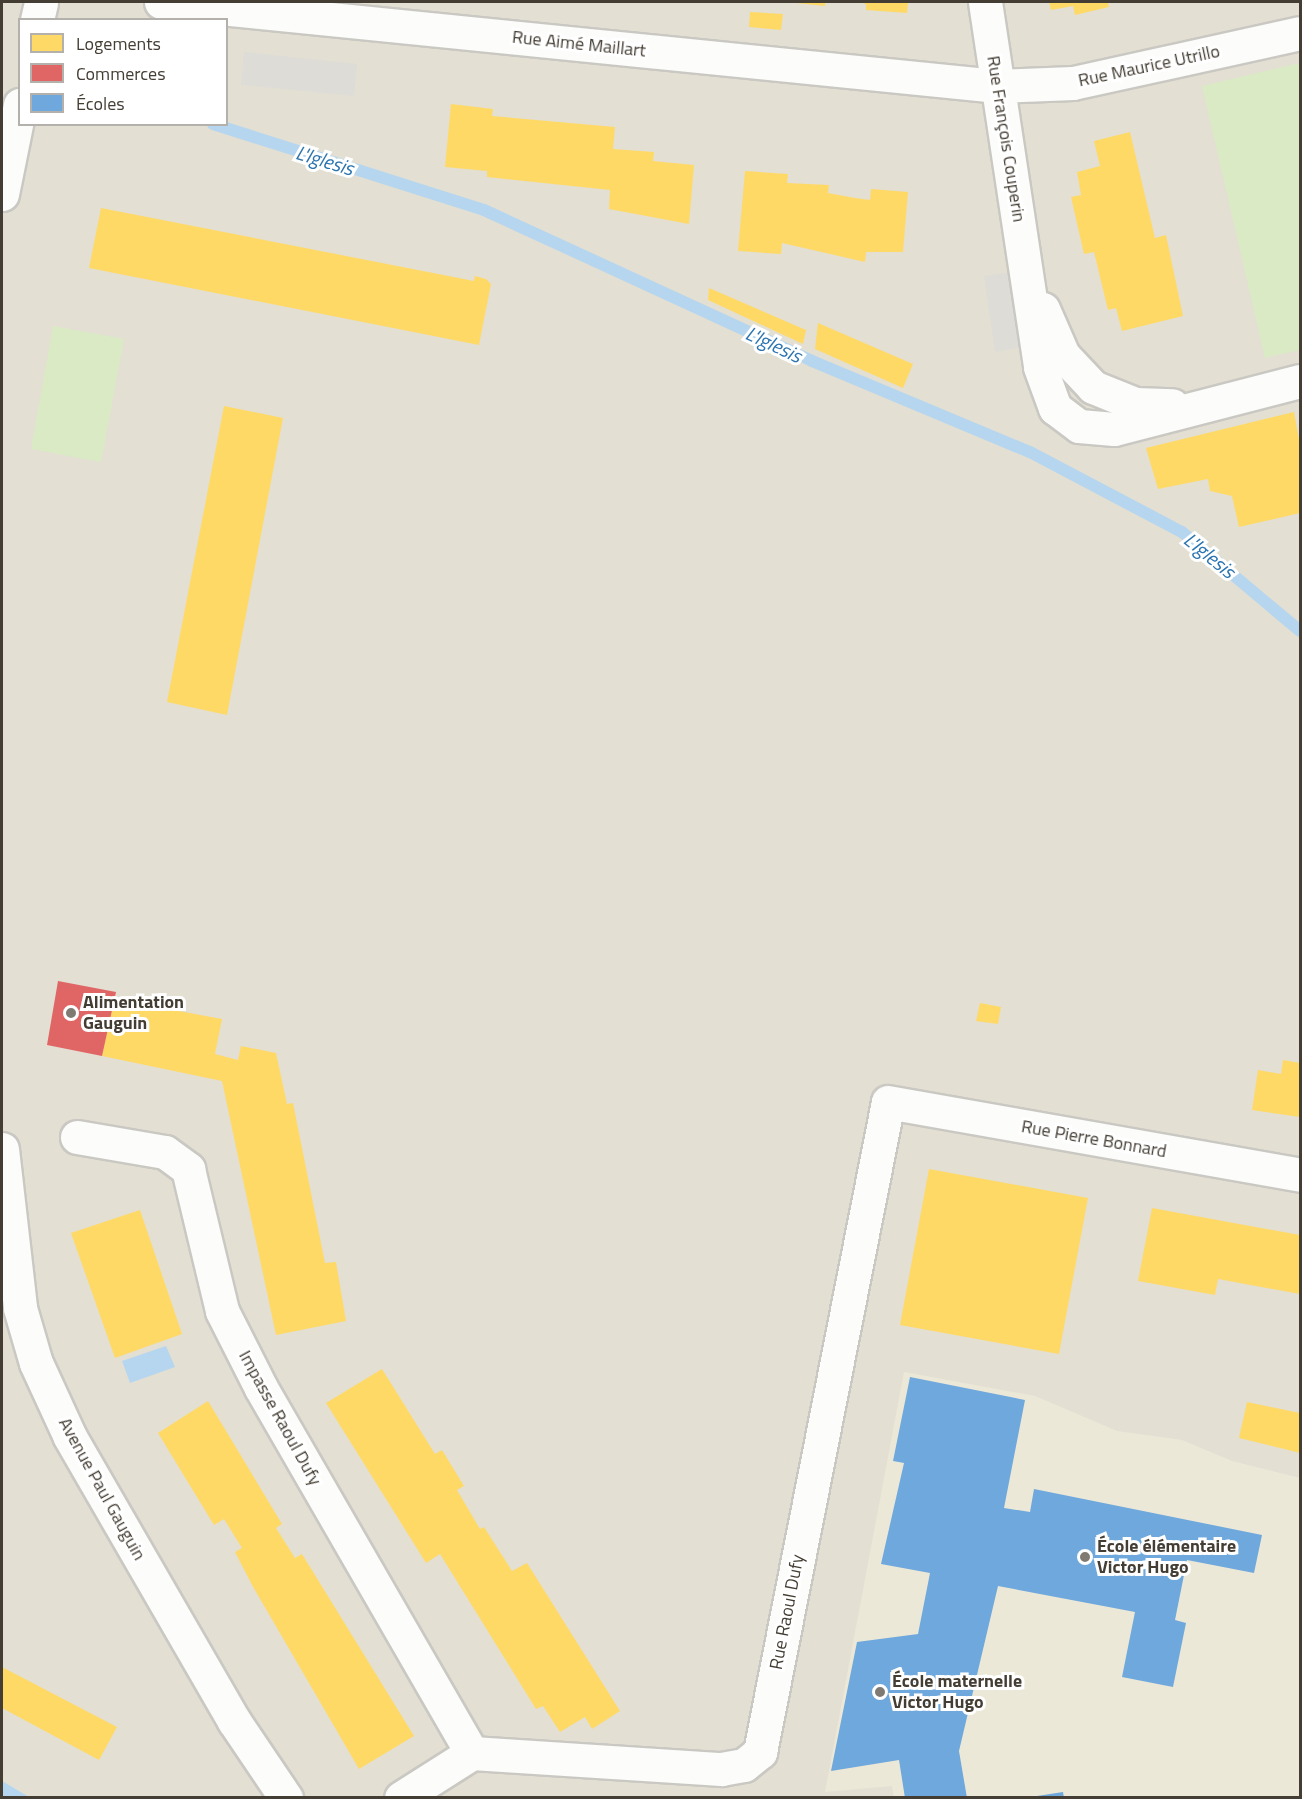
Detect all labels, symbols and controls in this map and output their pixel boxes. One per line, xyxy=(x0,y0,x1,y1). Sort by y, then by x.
legend xyxy=(18,18,228,126)
street label: Rue Aimé Maillart xyxy=(511,26,647,62)
text: Logements xyxy=(76,30,161,57)
street label: Rue Maurice Utrillo xyxy=(1076,40,1222,92)
street label: Rue François Couperin xyxy=(982,54,1030,224)
text: Commerces xyxy=(76,60,166,87)
text: Écoles xyxy=(76,90,125,117)
water label: L'Iglesis xyxy=(293,140,357,180)
water label: L'Iglesis xyxy=(742,321,806,367)
water label: L'Iglesis xyxy=(1180,527,1240,583)
place label: Alimentation Gauguin xyxy=(83,992,184,1034)
marker: Alimentation Gauguin xyxy=(64,1006,78,1020)
street label: Rue Pierre Bonnard xyxy=(1020,1116,1168,1162)
street label: Impasse Raoul Dufy xyxy=(234,1347,326,1489)
street label: Avenue Paul Gauguin xyxy=(54,1414,150,1564)
place label: École élémentaire Victor Hugo xyxy=(1097,1536,1236,1578)
marker: École élémentaire Victor Hugo xyxy=(1078,1550,1092,1564)
street label: Rue Raoul Dufy xyxy=(765,1553,809,1671)
place label: École maternelle Victor Hugo xyxy=(892,1671,1022,1714)
marker: École maternelle Victor Hugo xyxy=(873,1685,887,1699)

